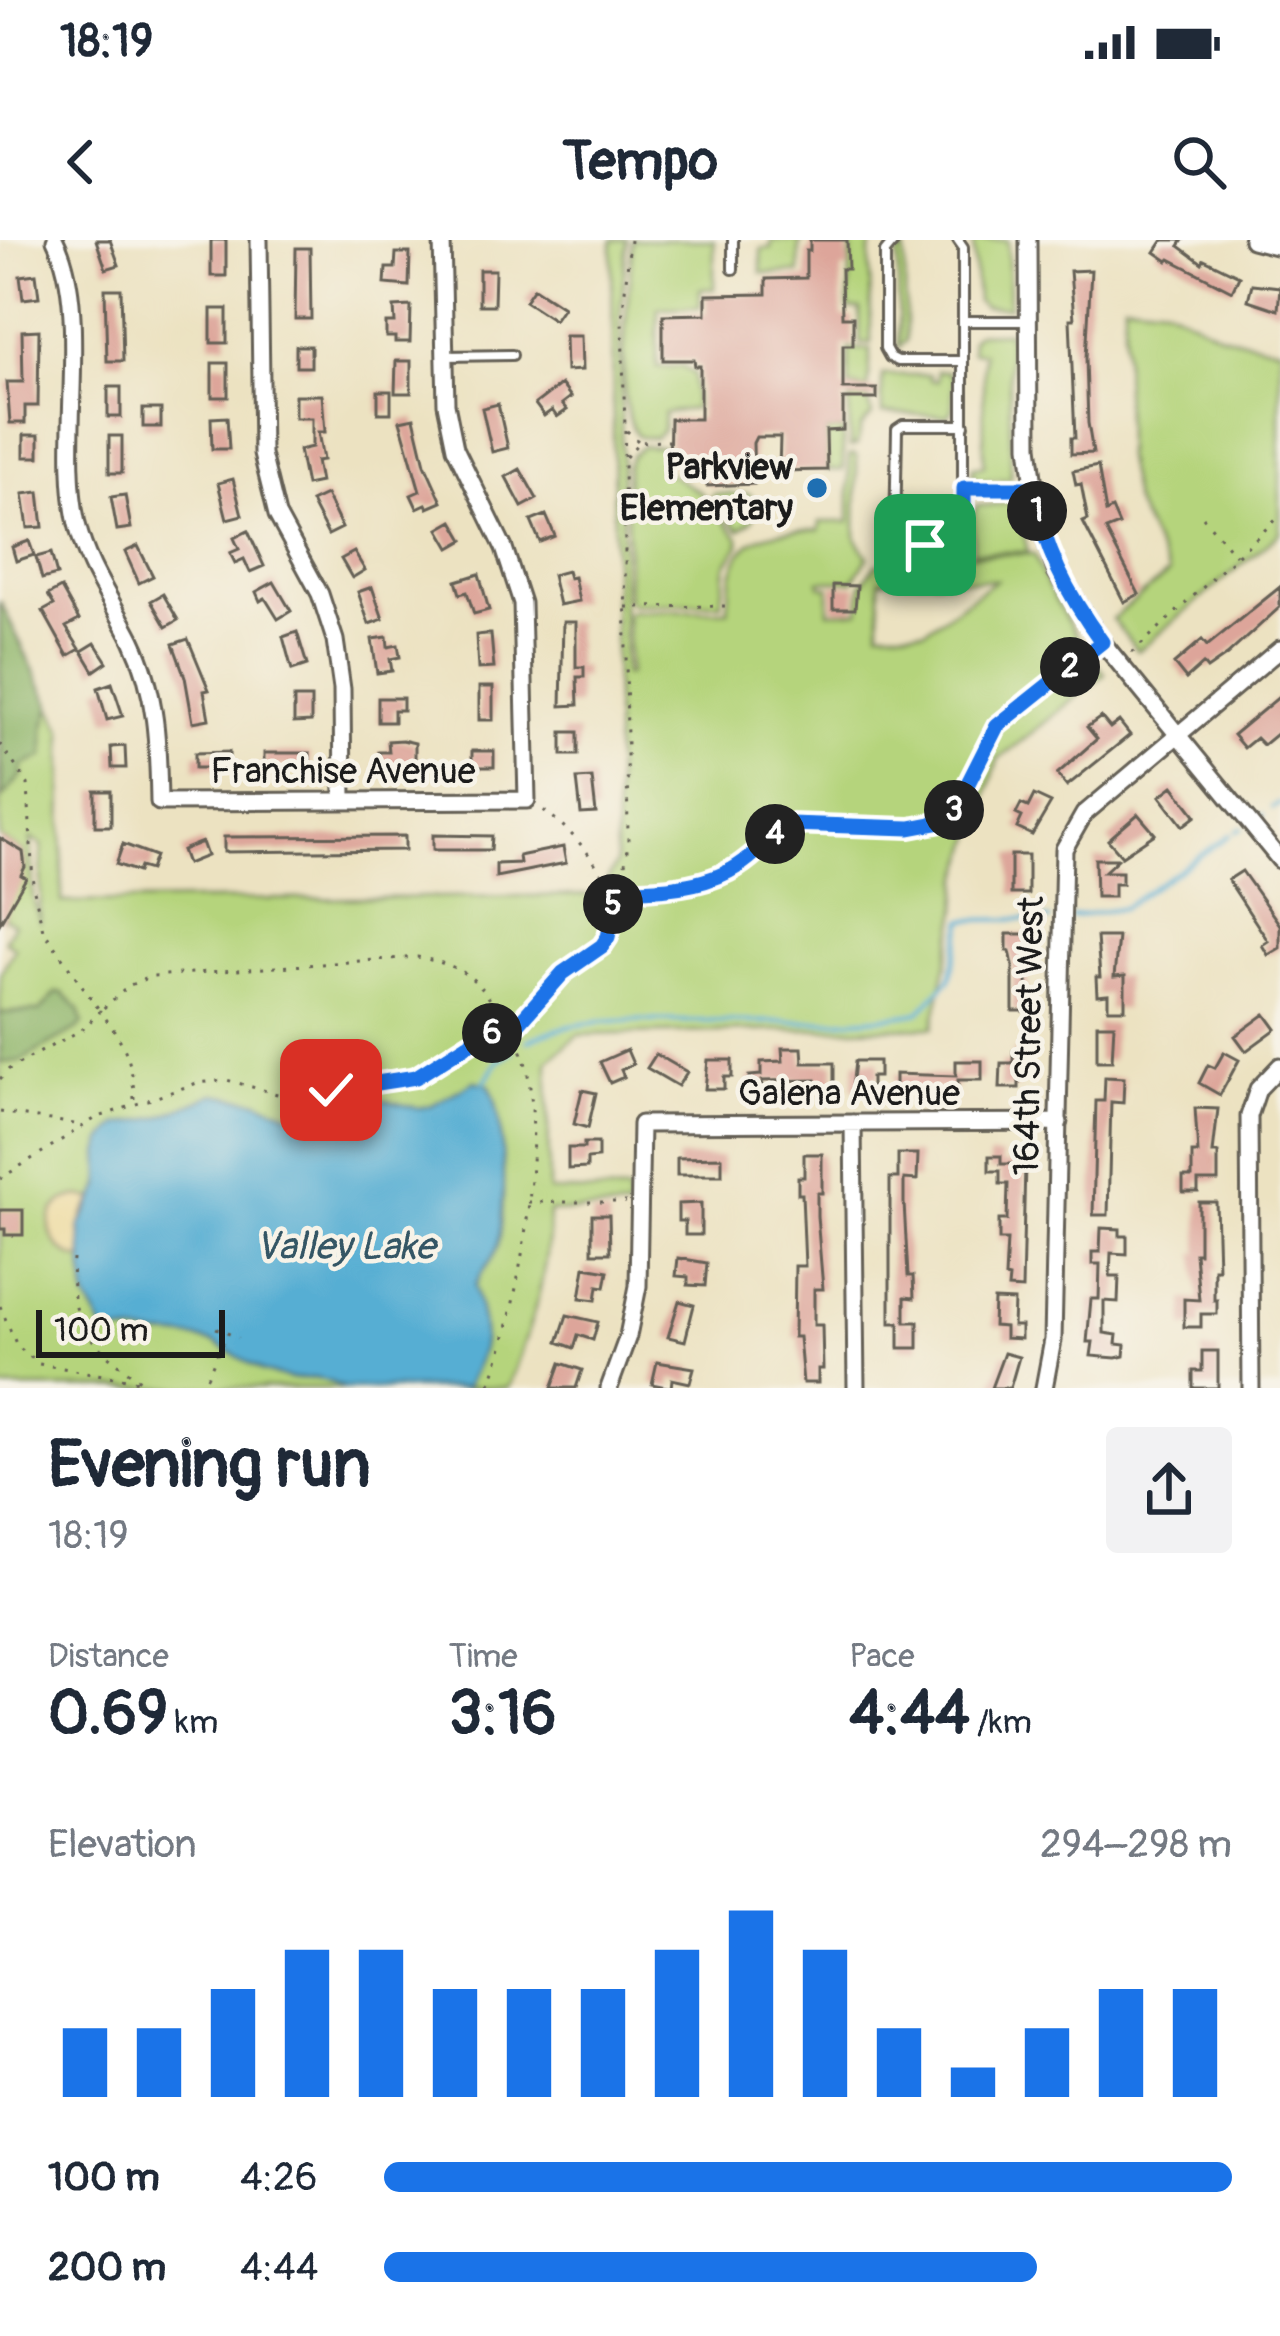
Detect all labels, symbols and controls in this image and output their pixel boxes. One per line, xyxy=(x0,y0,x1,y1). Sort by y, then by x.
text: 18:19 xyxy=(60,14,153,70)
text: Tempo xyxy=(562,128,718,196)
icon: back xyxy=(48,129,114,195)
icon: search xyxy=(1166,129,1232,195)
place label: Parkview Elementary xyxy=(620,445,794,531)
marker: Parkview Elementary xyxy=(804,475,830,501)
pin: 1 xyxy=(1007,481,1067,541)
text: 1 xyxy=(1031,490,1043,531)
pin xyxy=(874,494,976,596)
icon: arrive xyxy=(892,512,958,578)
pin: 2 xyxy=(1040,637,1100,697)
text: 2 xyxy=(1061,646,1079,687)
street label: Franchise Avenue xyxy=(211,749,476,794)
pin: 3 xyxy=(924,780,984,840)
text: 3 xyxy=(945,789,963,830)
pin: 4 xyxy=(745,804,805,864)
text: 4 xyxy=(765,813,785,854)
pin: 5 xyxy=(583,874,643,934)
text: 5 xyxy=(604,883,622,924)
street label: 164th Street West xyxy=(1004,895,1054,1176)
pin: 6 xyxy=(462,1003,522,1063)
text: 6 xyxy=(482,1012,502,1053)
pin xyxy=(280,1039,382,1141)
icon: check xyxy=(298,1057,364,1123)
street label: Galena Avenue xyxy=(738,1071,960,1116)
water label: Valley Lake xyxy=(255,1222,439,1271)
scale bar xyxy=(36,1304,225,1357)
text: 100 m xyxy=(54,1310,148,1351)
text: Evening run xyxy=(48,1424,371,1507)
button: share xyxy=(1106,1427,1232,1553)
text: 18:19 xyxy=(48,1511,129,1560)
text: Distance xyxy=(48,1636,169,1677)
text: Time xyxy=(449,1636,518,1677)
text: Pace xyxy=(849,1636,915,1677)
text: 0.69 xyxy=(48,1677,168,1752)
text: 3:16 xyxy=(449,1677,557,1752)
text: 4:44 xyxy=(849,1677,970,1752)
text: km xyxy=(168,1702,218,1743)
text: /km xyxy=(970,1702,1032,1743)
text: Elevation xyxy=(48,1820,197,1869)
text: 294–298 m xyxy=(1040,1820,1232,1869)
text: 100 m xyxy=(48,2153,160,2202)
text: 4:26 xyxy=(240,2153,318,2202)
text: 200 m xyxy=(48,2243,166,2292)
text: 4:44 xyxy=(240,2243,318,2292)

